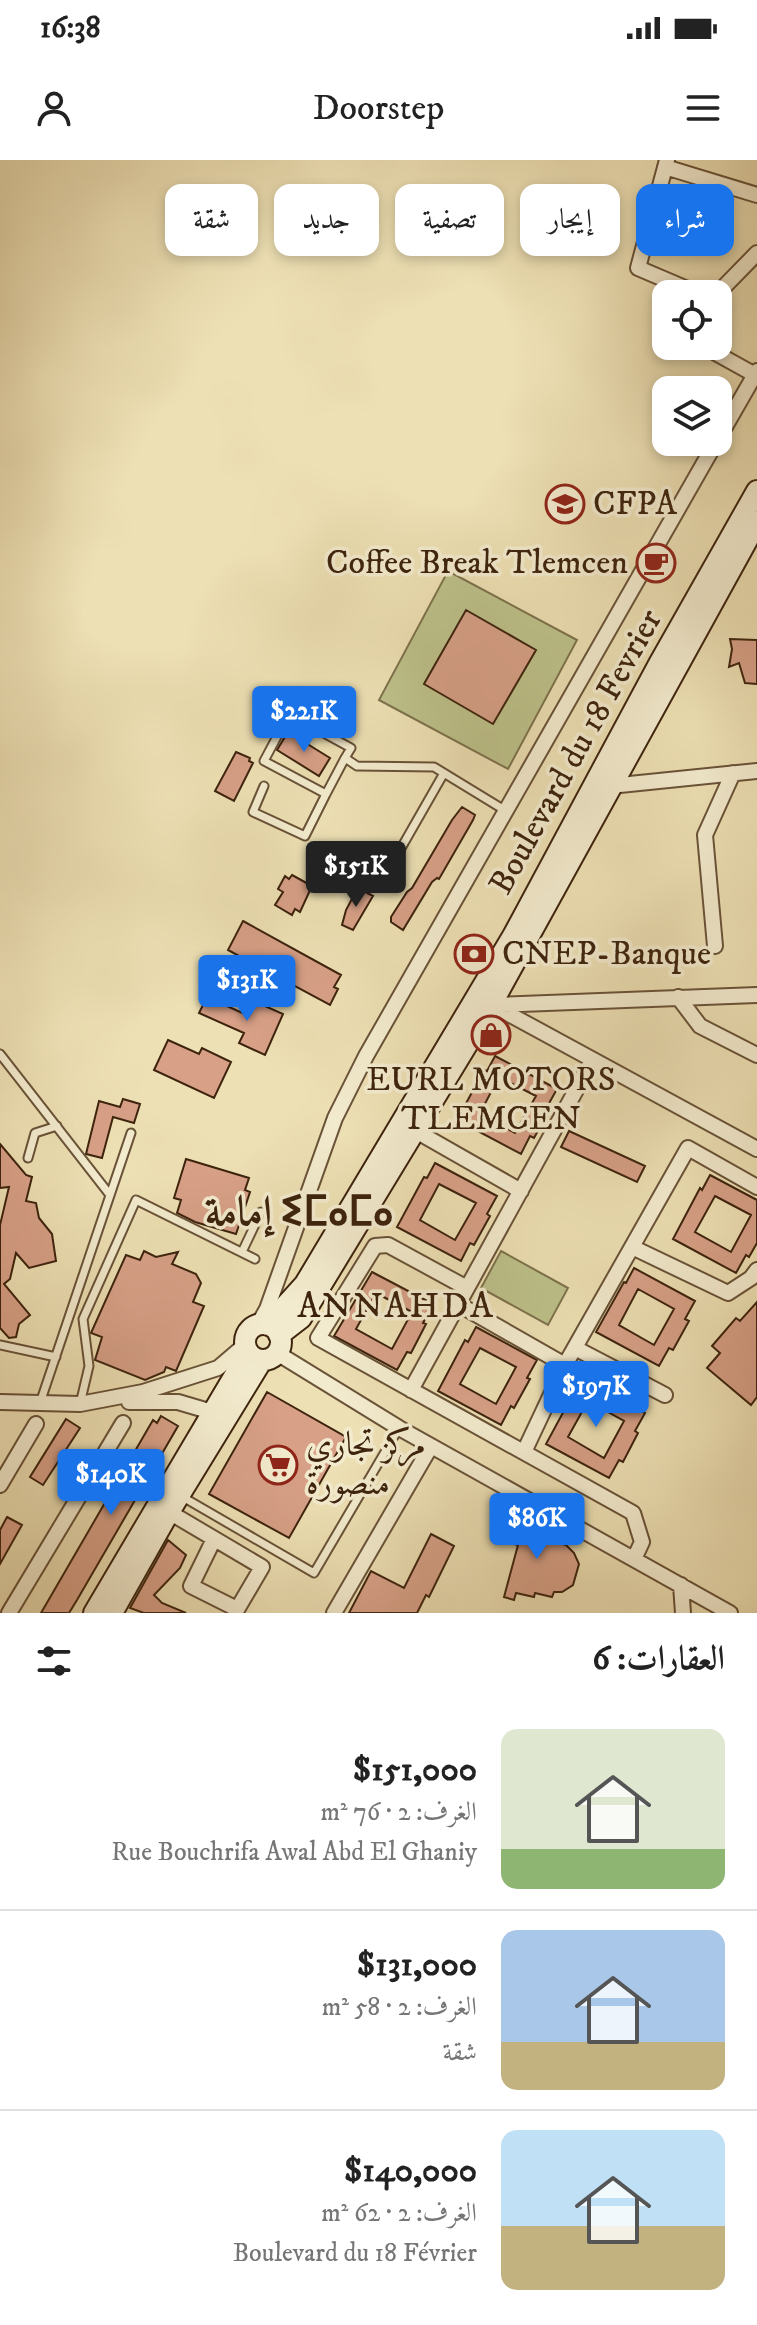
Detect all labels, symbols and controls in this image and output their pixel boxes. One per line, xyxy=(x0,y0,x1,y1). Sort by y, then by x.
text: 16:38 xyxy=(40,10,101,47)
icon: person xyxy=(32,86,76,130)
text: Doorstep xyxy=(313,86,444,131)
icon: menu xyxy=(681,86,725,130)
chip: شقة xyxy=(165,184,258,256)
chip: جديد xyxy=(274,184,379,256)
chip: تصفية xyxy=(395,184,504,256)
chip: إيجار xyxy=(520,184,620,256)
chip: شراء xyxy=(636,184,734,256)
map controls xyxy=(652,280,732,456)
button: locate xyxy=(652,280,732,360)
button: layers xyxy=(652,376,732,456)
school or university icon: CFPA xyxy=(544,483,586,525)
place label: CFPA xyxy=(593,483,677,525)
place label: Coffee Break Tlemcen xyxy=(326,542,628,584)
cafe icon: Coffee Break Tlemcen xyxy=(635,542,677,584)
street label: Boulevard du 18 Fevrier xyxy=(480,602,672,902)
pin: $221K xyxy=(248,686,360,754)
text: $221K xyxy=(270,695,338,728)
pin: $151K xyxy=(300,841,412,909)
text: $151K xyxy=(324,850,388,883)
bank icon: CNEP-Banque xyxy=(453,933,495,975)
place label: CNEP-Banque xyxy=(502,933,711,975)
pin: $131K xyxy=(191,955,303,1023)
text: $131K xyxy=(216,964,278,997)
shop icon: EURL MOTORS TLEMCEN xyxy=(470,1014,512,1056)
place label: EURL MOTORS TLEMCEN xyxy=(366,1059,616,1140)
district label: إمامة ⵉⵎⴰⵎⴰ xyxy=(205,1187,393,1239)
district label: ANNAHDA xyxy=(297,1284,495,1329)
pin: $197K xyxy=(540,1361,652,1429)
text: $197K xyxy=(562,1370,630,1403)
place label: مركز تجاري منصورة xyxy=(306,1424,426,1505)
supermarket icon: مركز تجاري منصورة xyxy=(257,1444,299,1486)
pin: $140K xyxy=(55,1449,167,1517)
text: $140K xyxy=(76,1458,146,1491)
pin: $86K xyxy=(490,1493,584,1561)
text: $86K xyxy=(508,1502,567,1535)
text: العقارات: 6 xyxy=(592,1638,725,1680)
icon: filters xyxy=(32,1639,76,1683)
text: $151,000 xyxy=(353,1749,477,1791)
icon: home xyxy=(565,1761,661,1857)
text: الغرف: 2 · 76 m² xyxy=(320,1796,477,1829)
text: Rue Bouchrifa Awal Abd El Ghaniy xyxy=(111,1836,477,1869)
text: $131,000 xyxy=(357,1944,477,1986)
icon: home xyxy=(565,1962,661,2058)
text: الغرف: 2 · 58 m² xyxy=(322,1991,477,2024)
text: شقة xyxy=(443,2036,477,2069)
text: $140,000 xyxy=(344,2150,477,2192)
icon: home xyxy=(565,2162,661,2258)
text: الغرف: 2 · 62 m² xyxy=(321,2197,477,2230)
text: Boulevard du 18 Février xyxy=(233,2237,477,2270)

